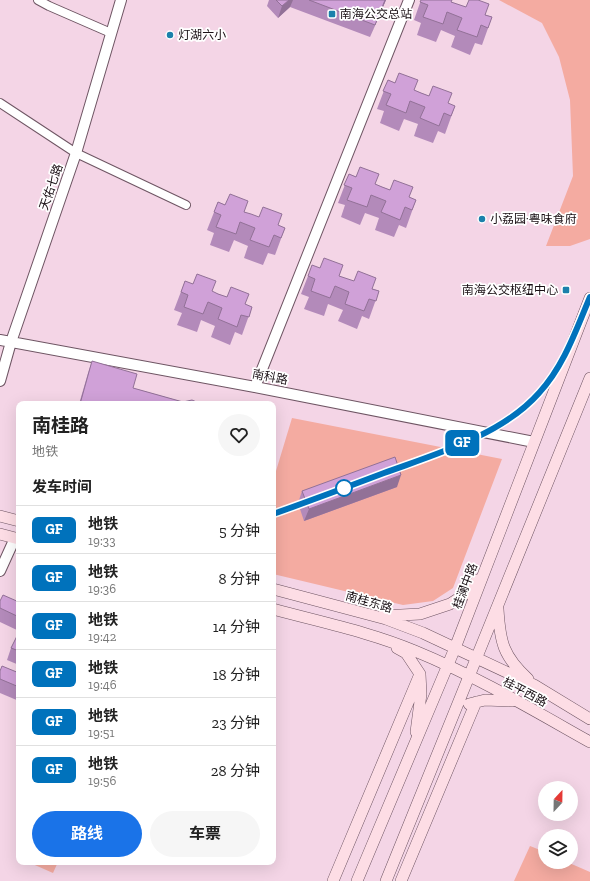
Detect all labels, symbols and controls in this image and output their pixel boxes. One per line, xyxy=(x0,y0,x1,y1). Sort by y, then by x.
place label: 南海公交总站 xyxy=(340,7,412,21)
marker: 南海公交总站 xyxy=(327,9,337,19)
place label: 灯湖六小 xyxy=(178,28,226,42)
marker: 灯湖六小 xyxy=(165,30,175,40)
street label: 天佑七路 xyxy=(37,162,65,212)
place label: 小荔园·粤味食府 xyxy=(490,212,577,226)
marker: 小荔园·粤味食府 xyxy=(477,214,487,224)
place label: 南海公交枢纽中心 xyxy=(462,283,558,297)
marker: 南海公交枢纽中心 xyxy=(561,285,571,295)
street label: 南科路 xyxy=(251,367,289,387)
text: 南桂路 xyxy=(32,414,89,437)
button: heart xyxy=(218,414,260,456)
line badge: GF xyxy=(444,430,480,456)
text: GF xyxy=(453,434,471,451)
text: 地铁 xyxy=(32,444,58,459)
text: 发车时间 xyxy=(32,478,92,496)
unlabelled marker xyxy=(335,479,353,497)
text: 地铁 xyxy=(88,515,118,533)
text: GF xyxy=(45,521,63,538)
text: 5 分钟 xyxy=(219,522,260,540)
text: 19:33 xyxy=(88,533,116,548)
street label: 桂澜中路 xyxy=(450,561,480,611)
text: 地铁 xyxy=(88,563,118,581)
text: GF xyxy=(45,569,63,586)
text: 8 分钟 xyxy=(219,570,260,588)
text: 19:36 xyxy=(88,581,116,596)
street label: 南桂东路 xyxy=(344,589,394,615)
text: 地铁 xyxy=(88,611,118,629)
text: GF xyxy=(45,617,63,634)
text: 14 分钟 xyxy=(213,618,260,636)
text: 19:42 xyxy=(88,629,117,644)
text: 地铁 xyxy=(88,659,118,677)
text: GF xyxy=(45,665,63,682)
text: 18 分钟 xyxy=(213,666,260,684)
street label: 桂平西路 xyxy=(501,675,549,709)
text: 19:46 xyxy=(88,677,117,692)
text: 地铁 xyxy=(88,707,118,725)
text: GF xyxy=(45,713,63,730)
text: 23 分钟 xyxy=(212,714,260,732)
text: 19:51 xyxy=(88,725,114,740)
text: 地铁 xyxy=(88,755,118,773)
text: GF xyxy=(45,761,63,778)
text: 28 分钟 xyxy=(211,762,260,780)
text: 19:56 xyxy=(88,773,116,788)
north arrow xyxy=(538,781,578,821)
map controls xyxy=(538,781,578,869)
button: 路线 xyxy=(32,811,142,857)
button: 车票 xyxy=(150,811,260,857)
button: layers xyxy=(538,829,578,869)

